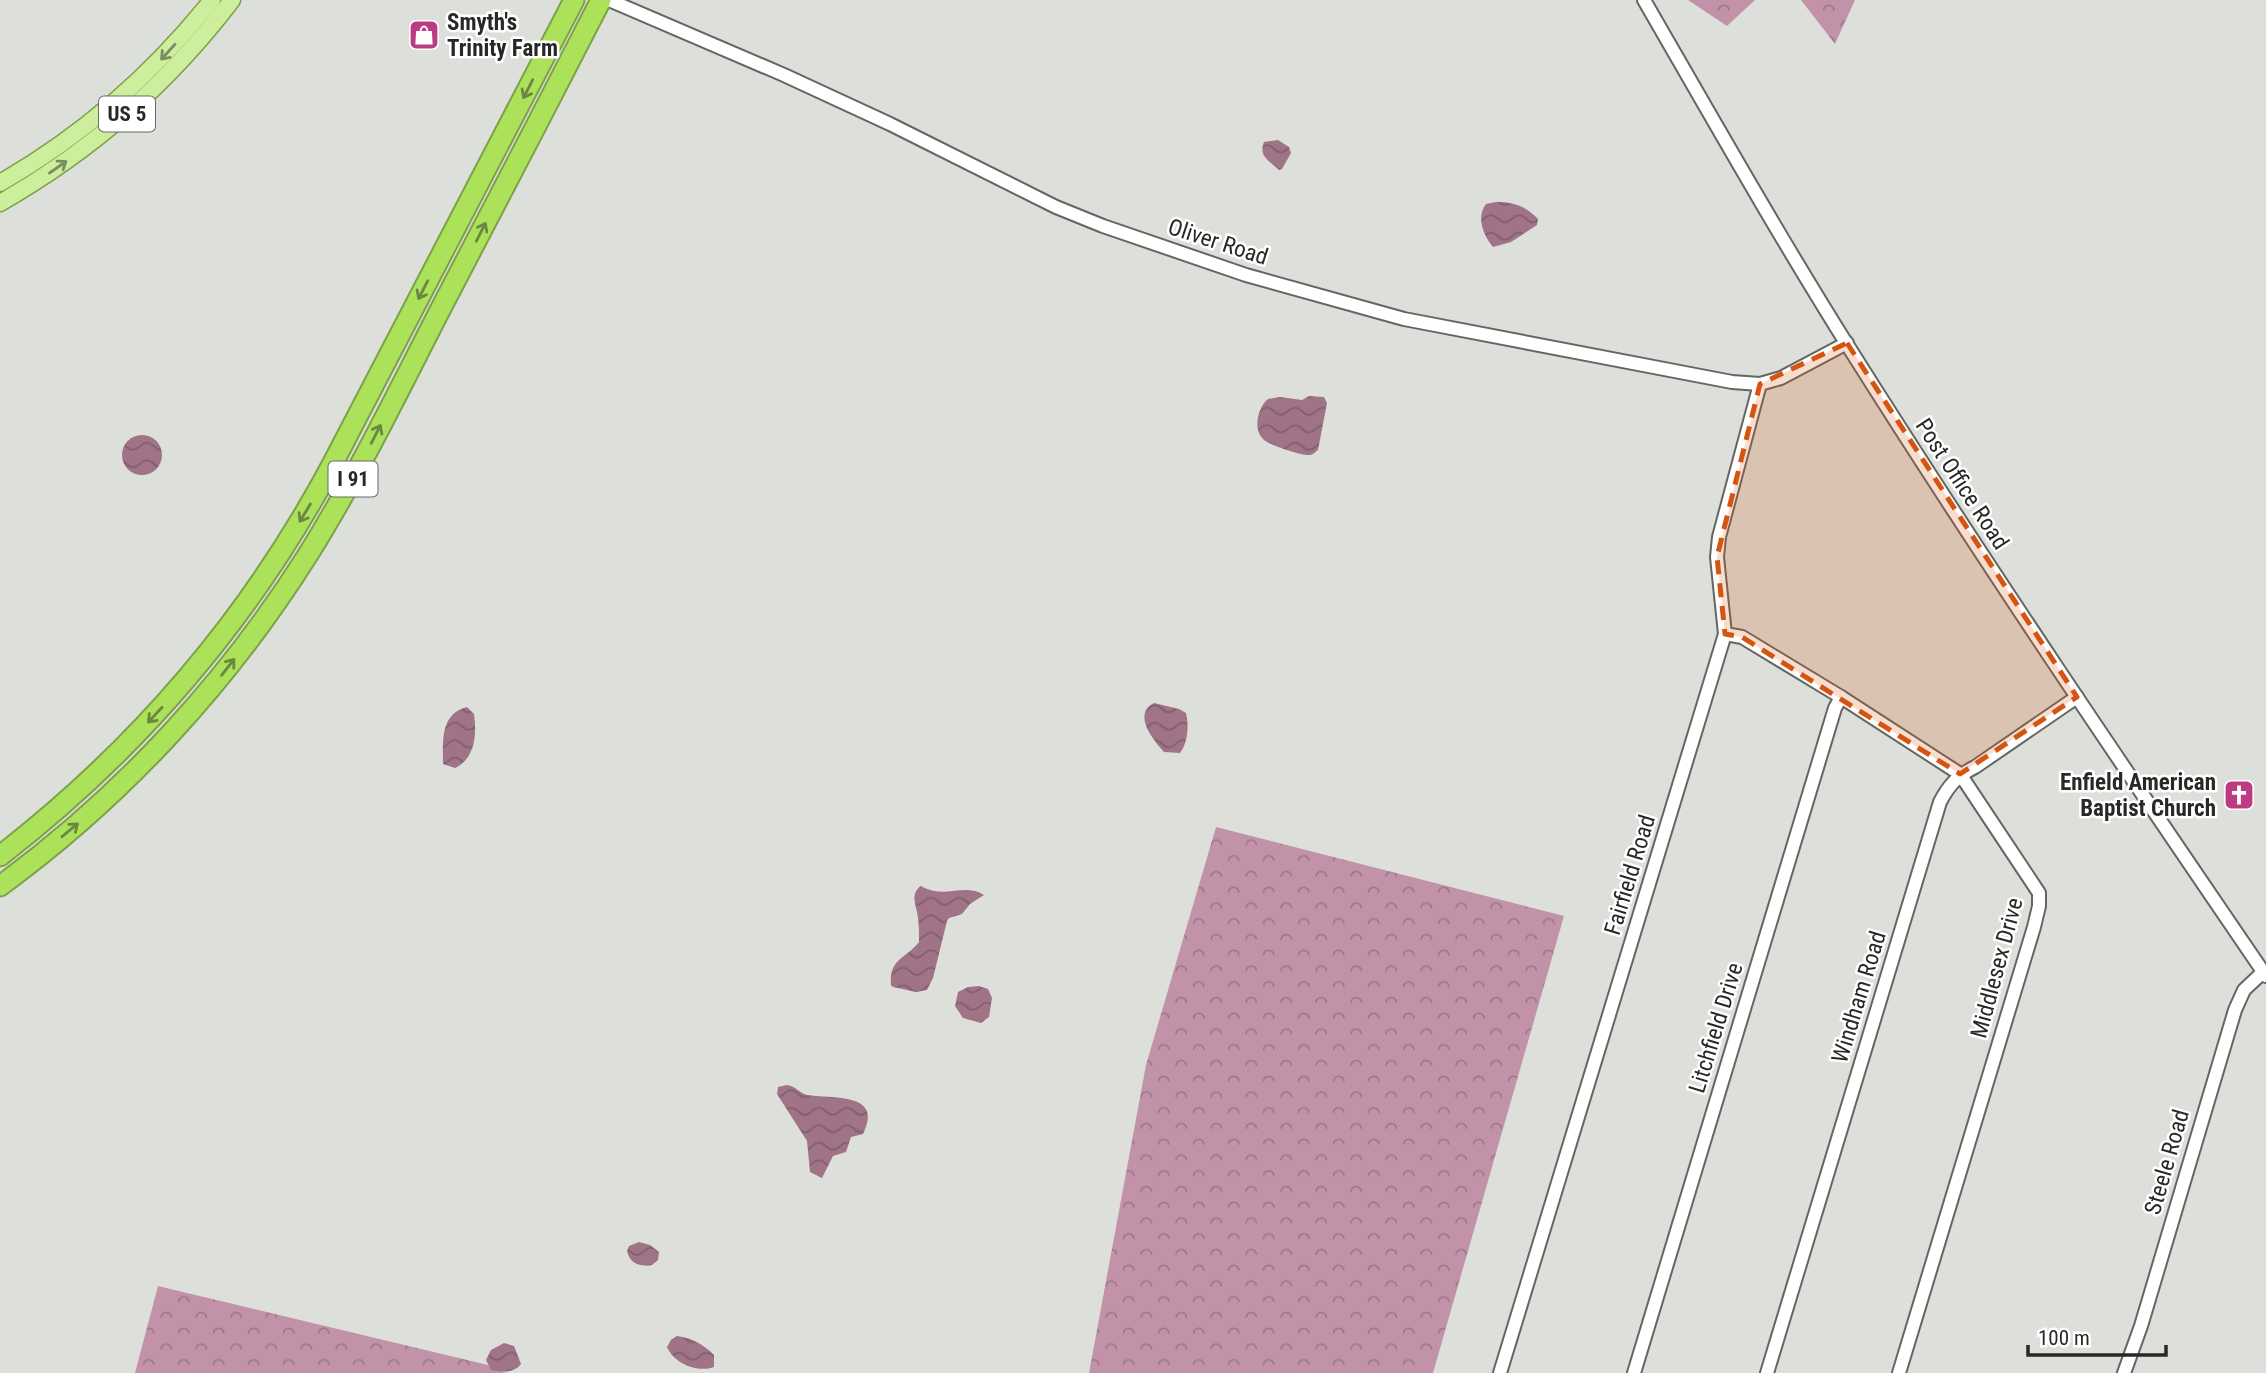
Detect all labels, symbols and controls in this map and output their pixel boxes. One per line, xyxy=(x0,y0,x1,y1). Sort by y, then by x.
place label: Smyth's Trinity Farm xyxy=(447,9,558,62)
shop icon: Smyth's Trinity Farm xyxy=(407,18,441,52)
one-way arrow xyxy=(159,43,176,60)
one-way arrow xyxy=(520,78,534,98)
road number: US 5 xyxy=(99,96,155,132)
one-way arrow xyxy=(48,160,67,174)
street label: Oliver Road xyxy=(1165,213,1271,271)
one-way arrow xyxy=(474,222,488,243)
one-way arrow xyxy=(415,280,429,300)
street label: Post Office Road xyxy=(1910,414,2014,554)
one-way arrow xyxy=(370,424,383,445)
road number: I 91 xyxy=(328,462,378,496)
one-way arrow xyxy=(298,503,312,523)
one-way arrow xyxy=(220,658,236,676)
one-way arrow xyxy=(147,706,163,724)
place label: Enfield American Baptist Church xyxy=(2060,769,2216,822)
church icon: Enfield American Baptist Church xyxy=(2222,778,2256,812)
street label: Fairfield Road xyxy=(1599,812,1661,938)
one-way arrow xyxy=(61,822,79,838)
street label: Middlesex Drive xyxy=(1965,895,2029,1041)
street label: Windham Road xyxy=(1826,928,1892,1066)
street label: Litchfield Drive xyxy=(1683,960,1749,1096)
street label: Steele Road xyxy=(2139,1106,2195,1218)
scale bar xyxy=(2028,1314,2166,1358)
text: 100 m xyxy=(2038,1326,2090,1350)

